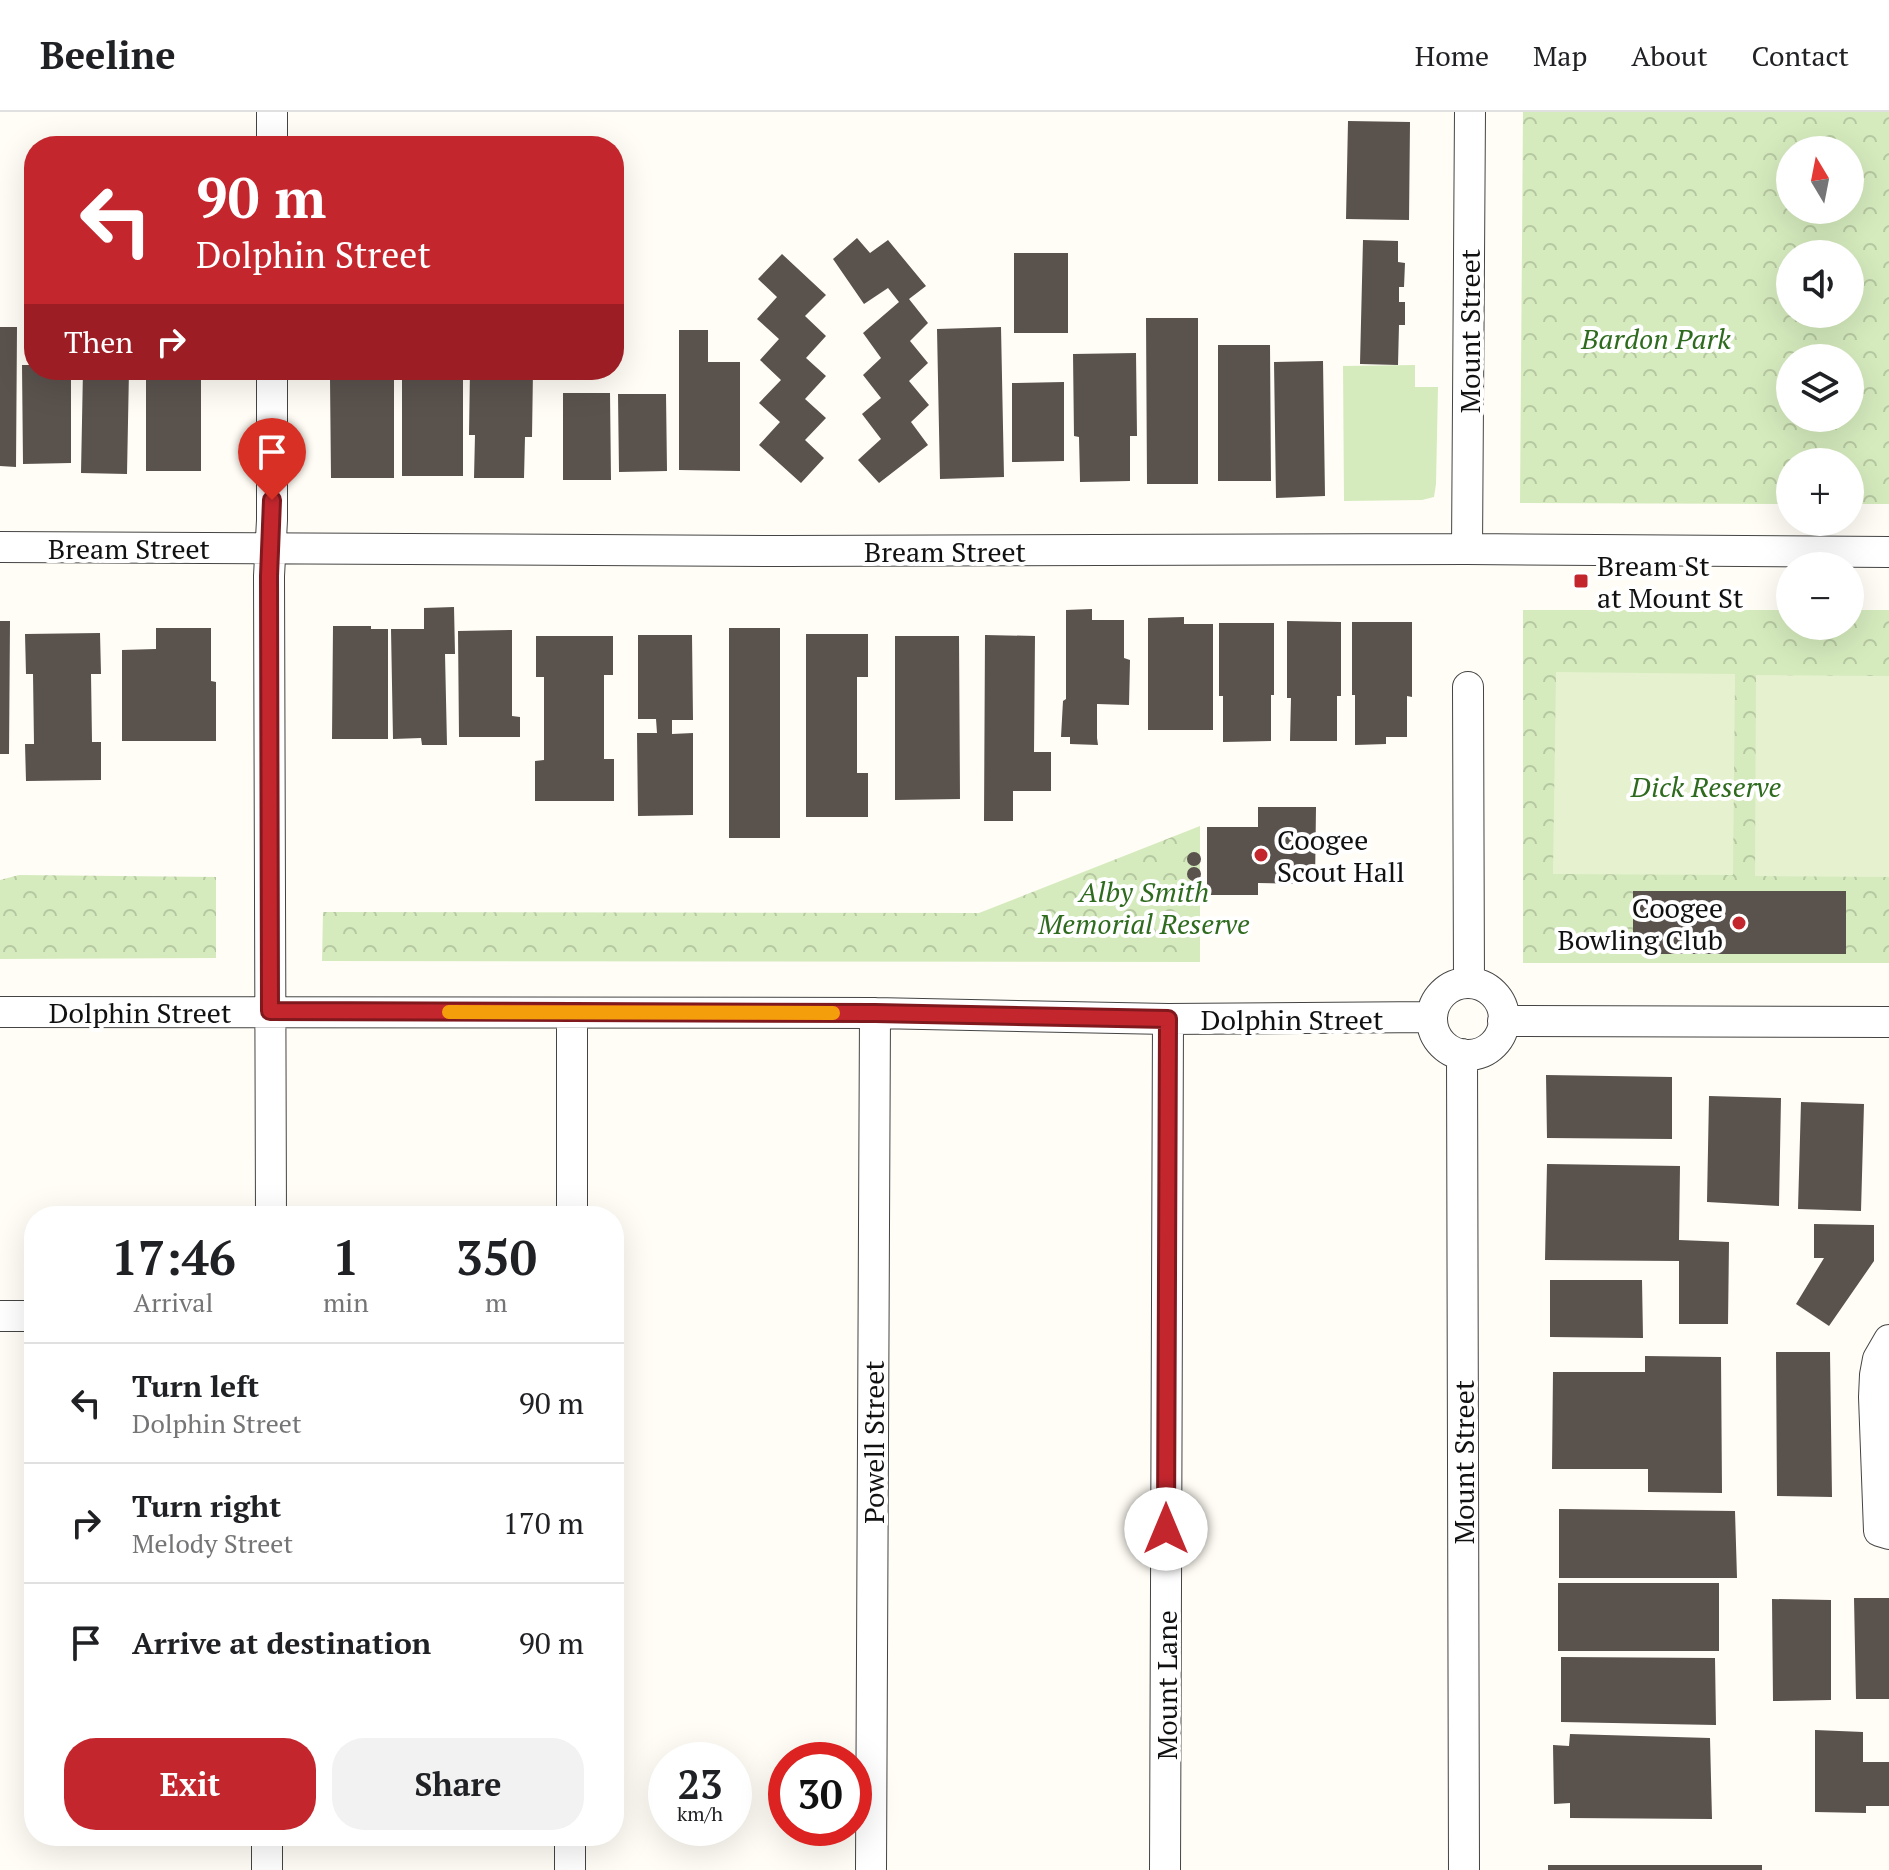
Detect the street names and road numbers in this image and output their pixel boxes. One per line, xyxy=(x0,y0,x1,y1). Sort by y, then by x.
street label: Mount Street xyxy=(1451,248,1488,413)
street label: Bream Street xyxy=(48,530,211,567)
street label: Bream Street xyxy=(864,533,1027,570)
street label: Dolphin Street xyxy=(49,994,232,1031)
street label: Dolphin Street xyxy=(1201,1001,1384,1038)
street label: Powell Street xyxy=(855,1360,892,1524)
street label: Mount Street xyxy=(1445,1379,1482,1544)
street label: Mount Lane xyxy=(1148,1610,1185,1760)

